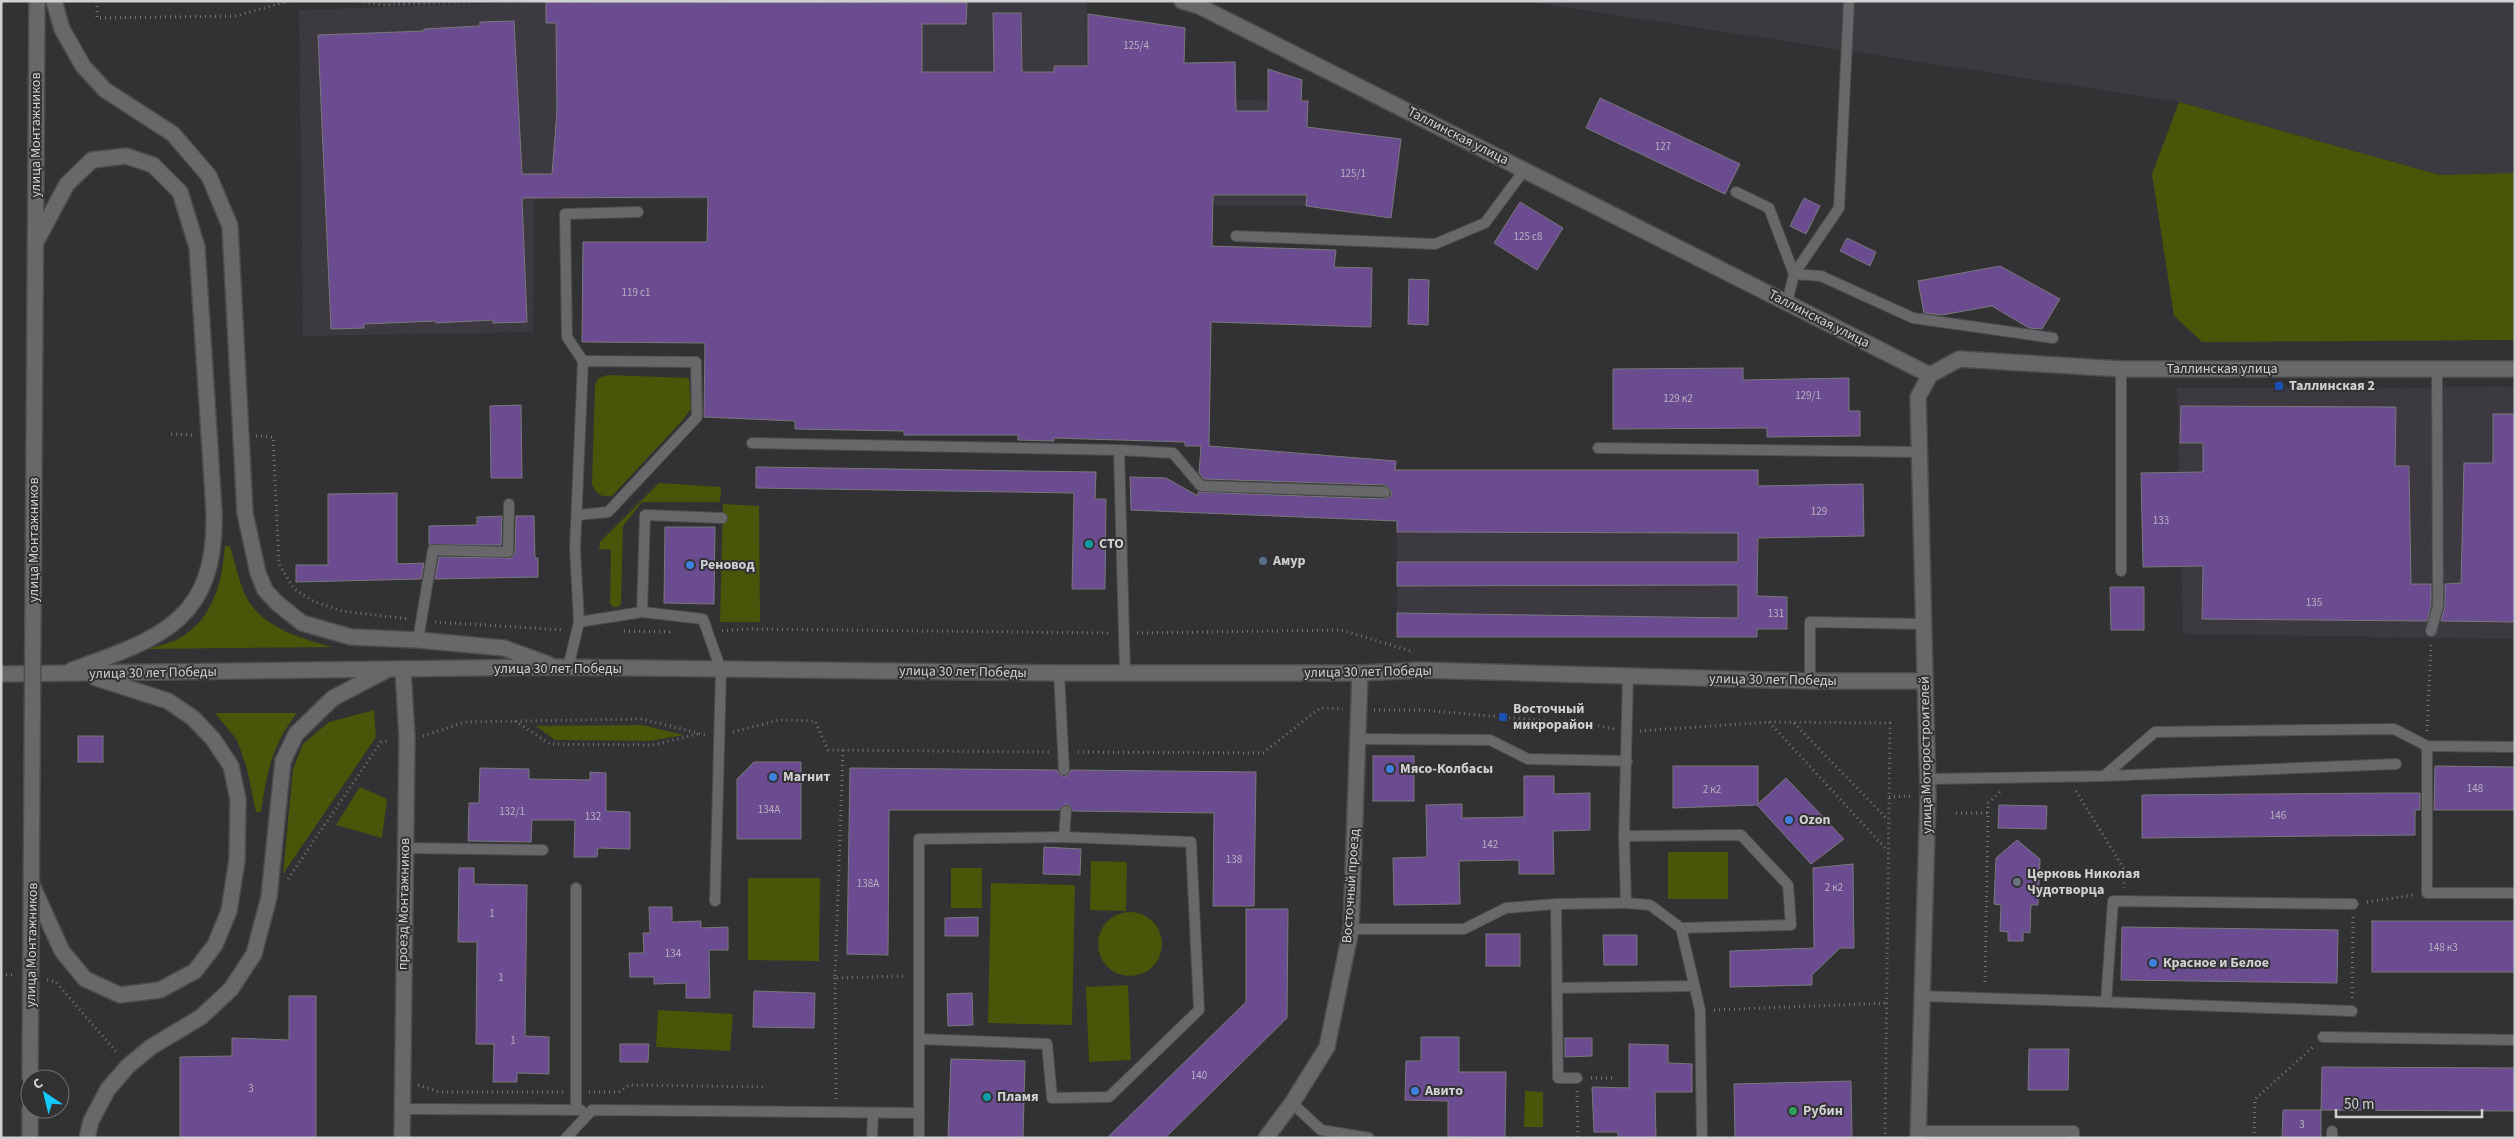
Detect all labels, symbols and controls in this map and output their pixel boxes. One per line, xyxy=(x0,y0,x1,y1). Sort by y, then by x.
house number: 125/4 xyxy=(1123,38,1149,53)
street label: улица Монтажников xyxy=(26,72,46,198)
street label: Таллинская улица xyxy=(1404,102,1512,170)
house number: 127 xyxy=(1655,139,1671,154)
house number: 125/1 xyxy=(1340,166,1366,181)
house number: 125 с8 xyxy=(1513,229,1543,244)
house number: 119 с1 xyxy=(621,285,651,300)
street label: Таллинская улица xyxy=(1765,285,1873,353)
street label: Таллинская улица xyxy=(2166,359,2278,379)
place label: Таллинская 2 xyxy=(2289,376,2375,396)
marker: Таллинская 2 xyxy=(2273,380,2285,392)
house number: 129/1 xyxy=(1795,388,1821,403)
house number: 129 к2 xyxy=(1663,391,1693,406)
street label: улица Монтажников xyxy=(24,477,44,603)
house number: 129 xyxy=(1811,504,1827,519)
house number: 133 xyxy=(2153,513,2169,528)
place label: СТО xyxy=(1099,534,1124,554)
marker: СТО xyxy=(1083,538,1095,550)
place label: Амур xyxy=(1272,551,1306,571)
place label: Реновод xyxy=(700,555,755,575)
marker: Амур xyxy=(1257,555,1269,567)
marker: Реновод xyxy=(684,559,696,571)
house number: 135 xyxy=(2306,595,2322,610)
house number: 131 xyxy=(1768,606,1784,621)
street label: улица 30 лет Победы xyxy=(494,659,622,679)
street label: улица 30 лет Победы xyxy=(899,661,1027,683)
street label: улица 30 лет Победы xyxy=(1304,661,1432,683)
street label: улица 30 лет Победы xyxy=(89,662,217,684)
street label: улица 30 лет Победы xyxy=(1709,669,1837,691)
street label: улица Моторостроителей xyxy=(1915,676,1937,834)
place label: Восточный микрорайон xyxy=(1513,699,1593,735)
marker: Восточный микрорайон xyxy=(1497,711,1509,723)
place label: Мясо-Колбасы xyxy=(1400,759,1493,779)
marker: Мясо-Колбасы xyxy=(1384,763,1396,775)
place label: Магнит xyxy=(783,767,830,787)
marker: Магнит xyxy=(767,771,779,783)
house number: 148 xyxy=(2467,781,2484,796)
house number: 2 к2 xyxy=(1703,782,1721,797)
house number: 134А xyxy=(758,802,780,817)
house number: 132/1 xyxy=(499,804,525,819)
house number: 146 xyxy=(2270,808,2287,823)
house number: 132 xyxy=(585,809,601,824)
place label: Ozon xyxy=(1799,810,1830,830)
marker: Ozon xyxy=(1783,814,1795,826)
street label: Восточный проезд xyxy=(1337,827,1365,944)
house number: 142 xyxy=(1482,837,1498,852)
street label: проезд Монтажников xyxy=(393,838,415,970)
house number: 138 xyxy=(1226,852,1243,867)
place label: Церковь Николая Чудотворца xyxy=(2027,864,2140,900)
house number: 138А xyxy=(857,876,879,891)
marker: Церковь Николая Чудотворца xyxy=(2011,876,2023,888)
house number: 2 к2 xyxy=(1825,880,1843,895)
street label: улица Монтажников xyxy=(21,882,43,1008)
house number: 1 xyxy=(489,906,495,921)
house number: 148 к3 xyxy=(2428,940,2458,955)
house number: 134 xyxy=(665,946,682,961)
place label: Красное и Белое xyxy=(2163,953,2269,973)
marker: Красное и Белое xyxy=(2147,957,2159,969)
house number: 1 xyxy=(498,970,504,985)
house number: 1 xyxy=(510,1033,516,1048)
house number: 140 xyxy=(1191,1068,1207,1083)
north arrow xyxy=(20,1069,70,1119)
text: С xyxy=(29,1074,47,1095)
house number: 3 xyxy=(248,1081,254,1096)
place label: Авито xyxy=(1424,1081,1463,1101)
marker: Авито xyxy=(1409,1085,1421,1097)
scale bar xyxy=(2336,1086,2482,1118)
place label: Пламя xyxy=(997,1087,1039,1107)
marker: Пламя xyxy=(981,1091,993,1103)
text: 50 m xyxy=(2344,1094,2374,1115)
place label: Рубин xyxy=(1803,1101,1843,1121)
marker: Рубин xyxy=(1787,1105,1799,1117)
house number: 3 xyxy=(2299,1117,2305,1132)

